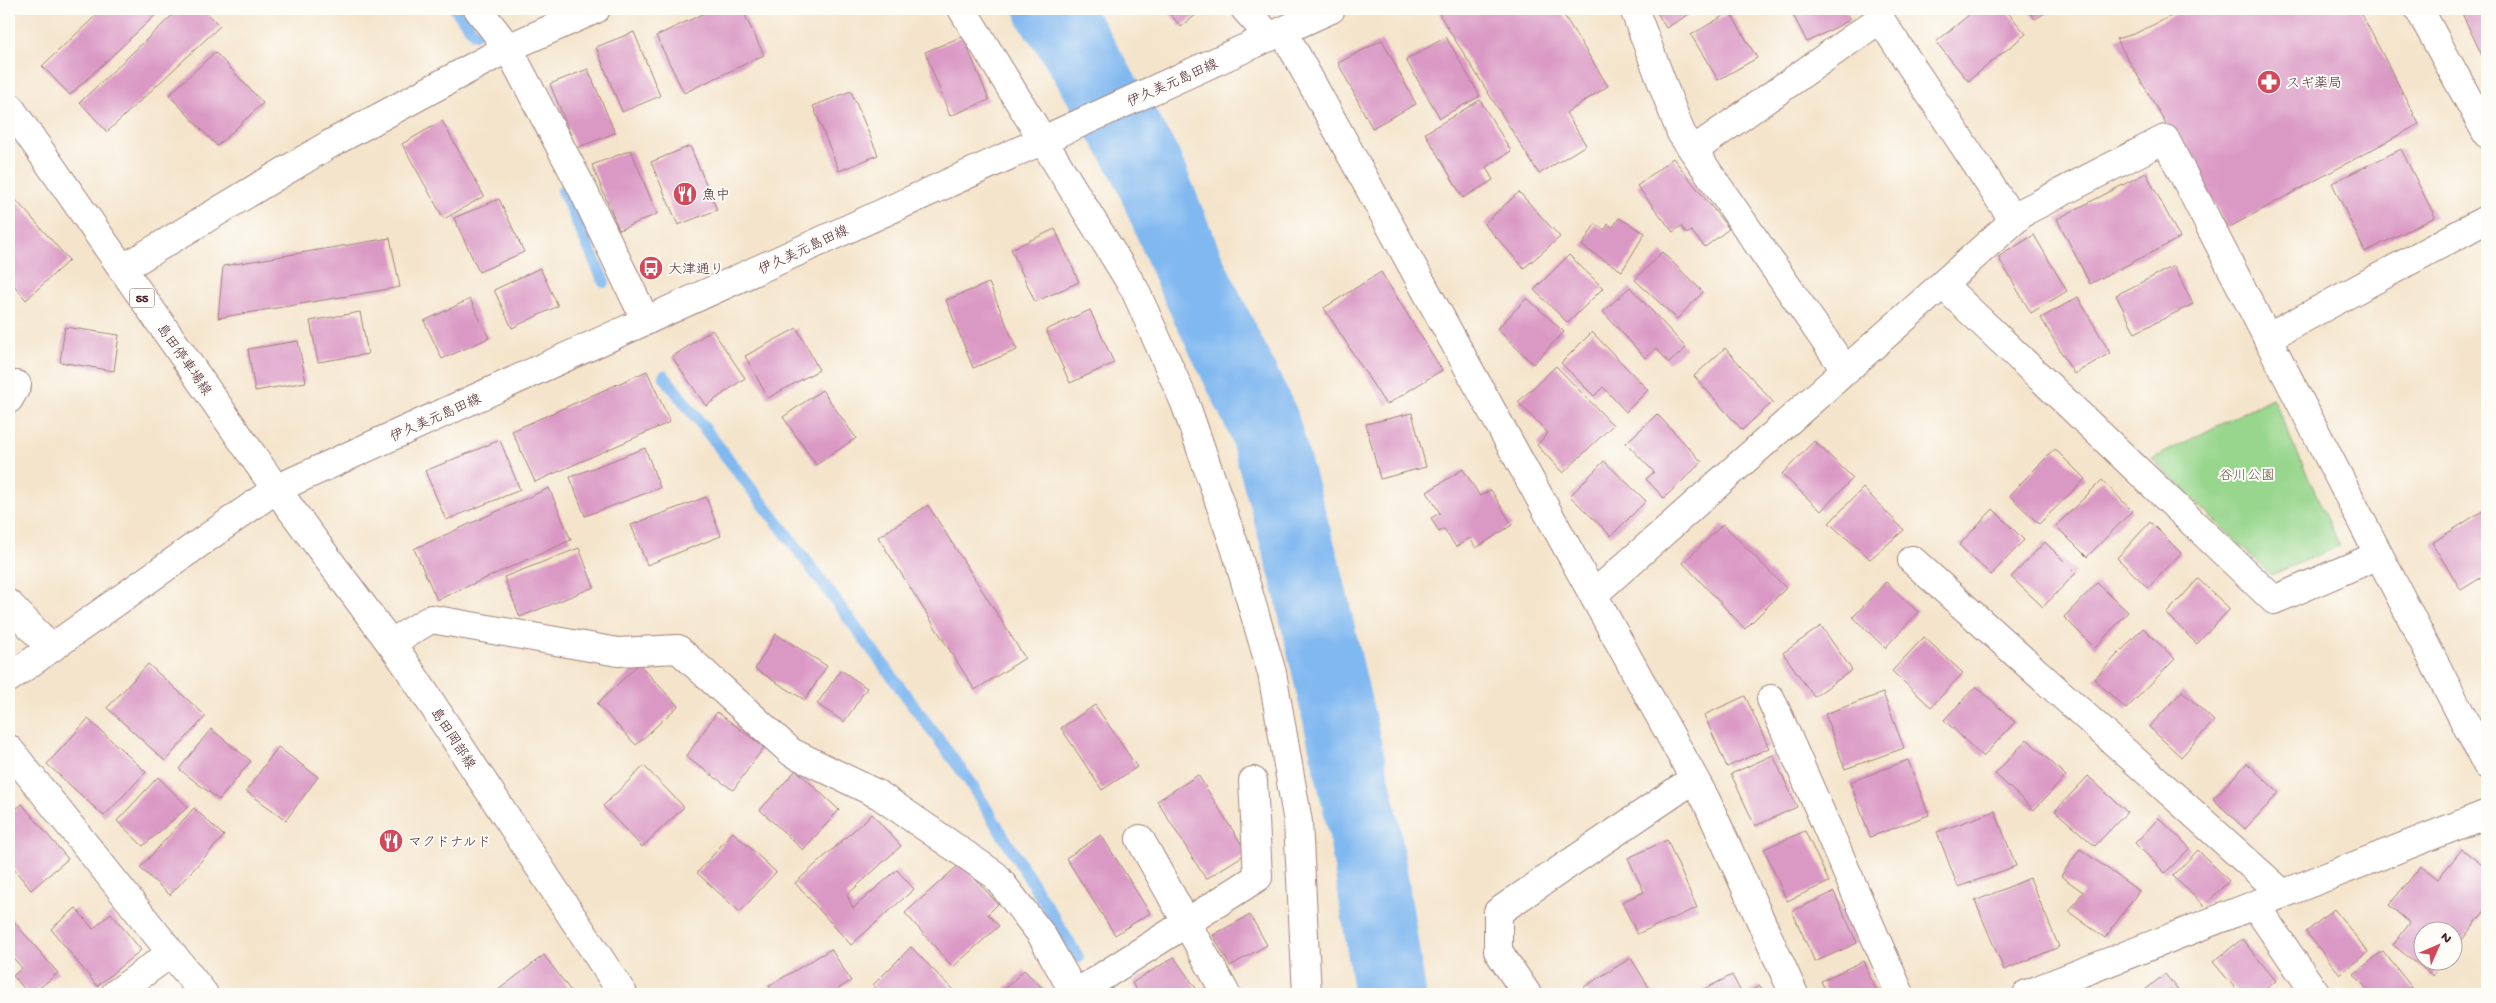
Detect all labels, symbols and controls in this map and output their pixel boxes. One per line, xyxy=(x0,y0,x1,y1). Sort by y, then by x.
street label: 伊久美元島田線 xyxy=(1125,57,1221,112)
pharmacy icon: スギ薬局 xyxy=(2256,69,2282,95)
place label: スギ薬局 xyxy=(2286,76,2342,93)
restaurant icon: 魚中 xyxy=(672,181,698,207)
place label: 魚中 xyxy=(702,188,730,205)
street label: 伊久美元島田線 xyxy=(756,223,852,280)
bus stop icon: 大津通り xyxy=(638,255,664,281)
place label: 大津通り xyxy=(668,262,724,279)
road number: 55 xyxy=(130,288,154,308)
street label: 島田停車場線 xyxy=(152,321,214,400)
street label: 伊久美元島田線 xyxy=(388,392,484,447)
park label: 谷川公園 xyxy=(2219,468,2275,485)
street label: 島田岡部線 xyxy=(426,705,478,773)
restaurant icon: マクドナルド xyxy=(378,828,404,854)
place label: マクドナルド xyxy=(408,835,491,852)
north arrow xyxy=(2414,920,2464,970)
text: N xyxy=(2436,929,2455,948)

